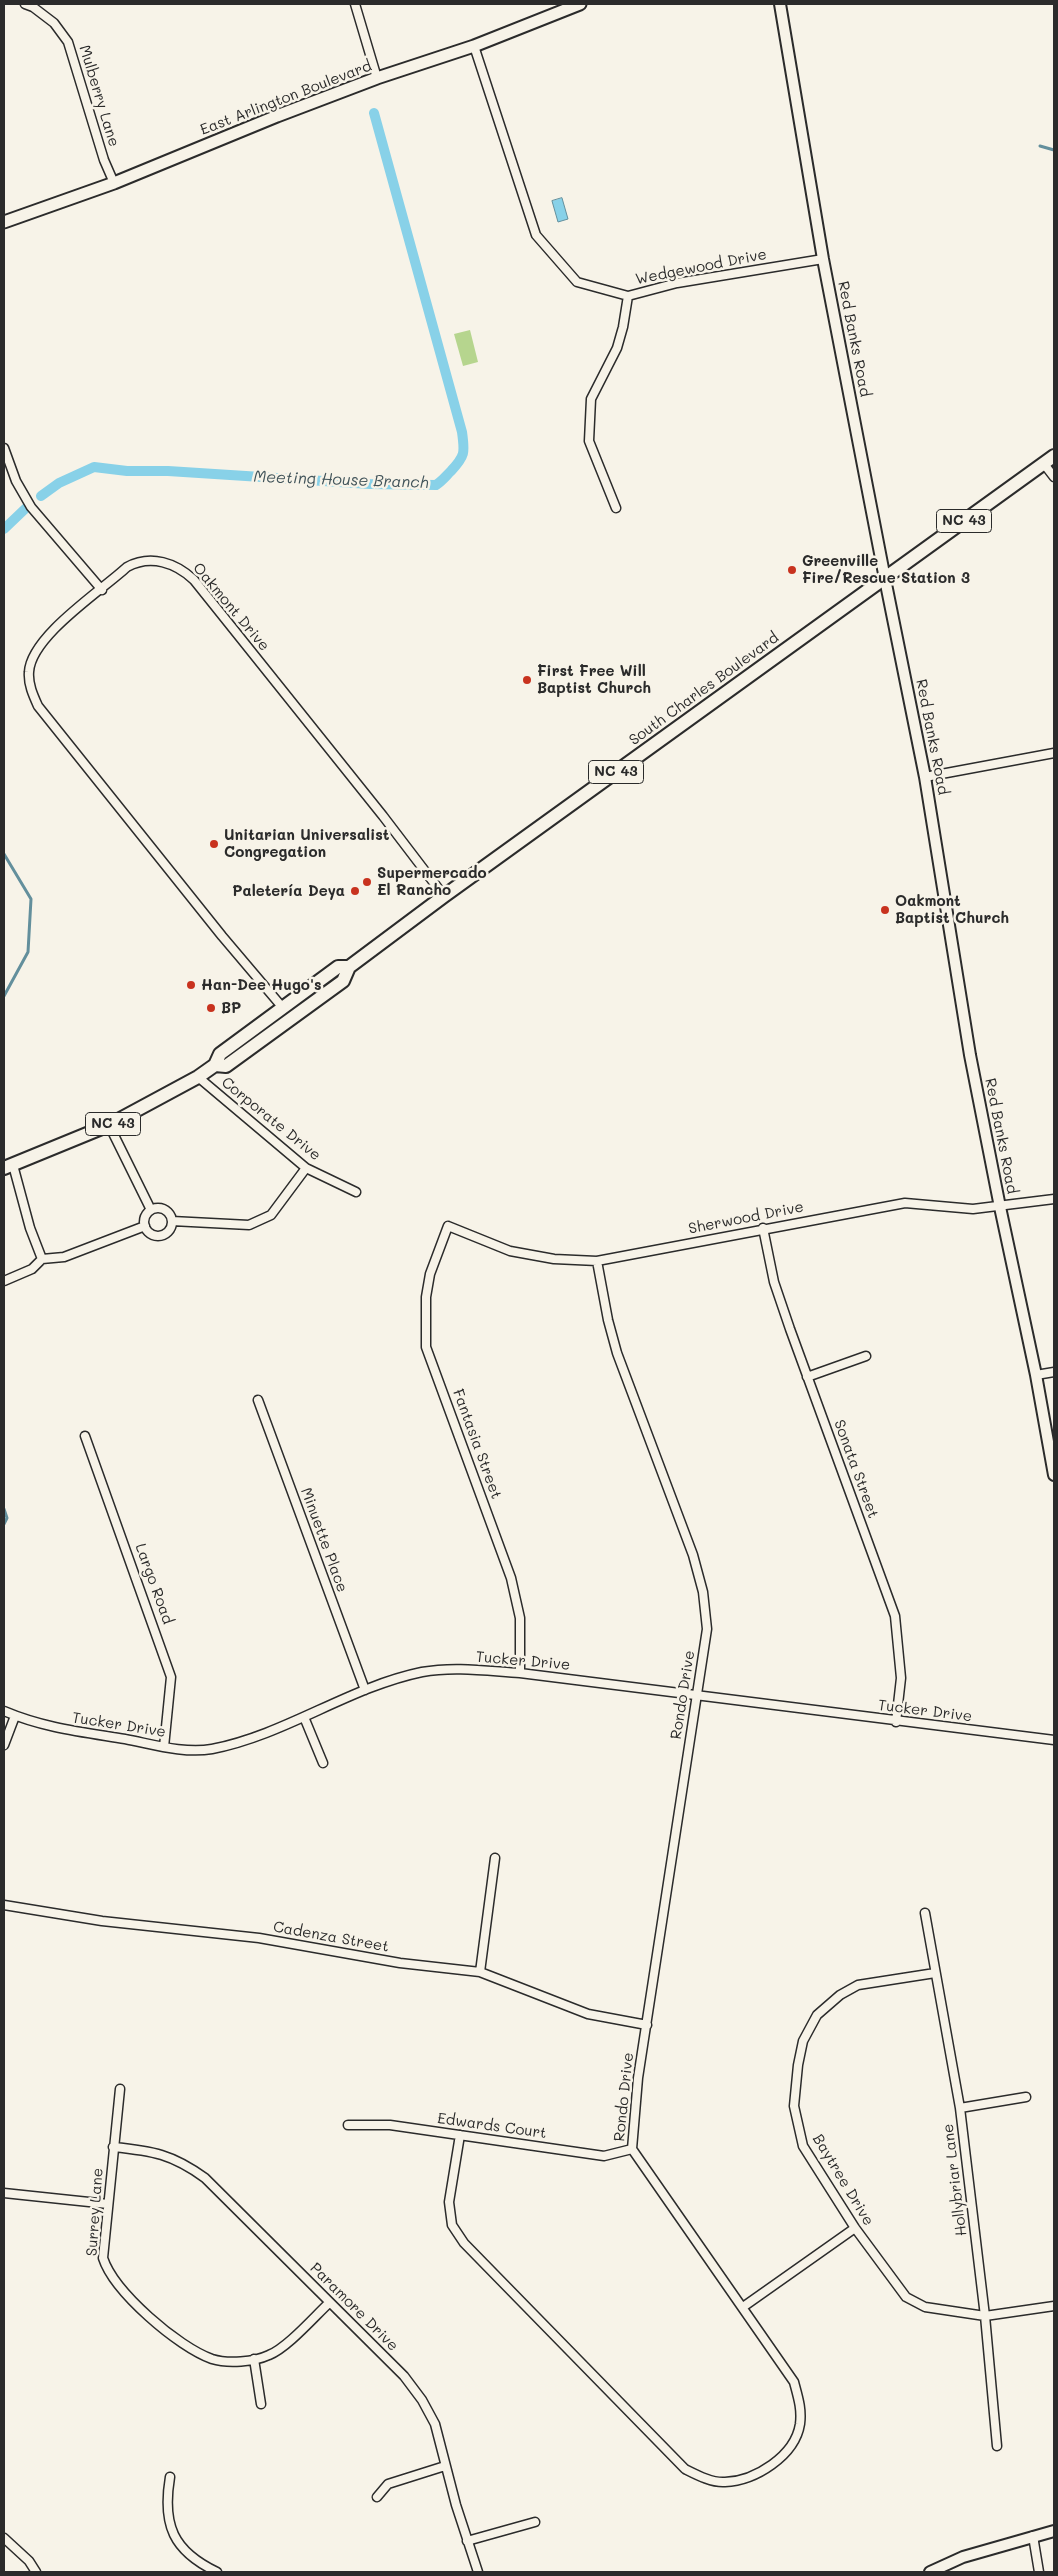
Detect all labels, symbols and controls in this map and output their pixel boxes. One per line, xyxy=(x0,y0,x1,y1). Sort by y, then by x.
street label: Mulberry Lane xyxy=(75,43,123,149)
street label: East Arlington Boulevard xyxy=(198,57,374,139)
street label: Wedgewood Drive xyxy=(634,245,768,289)
street label: Red Banks Road xyxy=(834,280,874,398)
water label: Meeting House Branch xyxy=(253,467,429,493)
road number: NC 43 xyxy=(936,510,992,532)
place label: Greenville Fire/Rescue Station 3 xyxy=(802,552,970,587)
street label: Oakmont Drive xyxy=(189,559,273,655)
marker: Greenville Fire/Rescue Station 3 xyxy=(786,564,798,576)
street label: South Charles Boulevard xyxy=(626,629,782,749)
place label: First Free Will Baptist Church xyxy=(537,662,651,697)
marker: First Free Will Baptist Church xyxy=(521,674,533,686)
street label: Red Banks Road xyxy=(912,678,952,796)
road number: NC 43 xyxy=(588,760,644,784)
place label: Unitarian Universalist Congregation xyxy=(224,826,389,861)
marker: Unitarian Universalist Congregation xyxy=(208,838,220,850)
place label: Supermercado El Rancho xyxy=(377,864,487,899)
marker: Supermercado El Rancho xyxy=(361,876,373,888)
place label: Paletería Deya xyxy=(232,882,345,900)
marker: Paletería Deya xyxy=(349,885,361,897)
place label: Oakmont Baptist Church xyxy=(895,892,1009,927)
marker: Oakmont Baptist Church xyxy=(879,904,891,916)
place label: Han-Dee Hugo's xyxy=(201,976,322,994)
marker: Han-Dee Hugo's xyxy=(185,979,197,991)
place label: BP xyxy=(221,999,241,1017)
marker: BP xyxy=(205,1002,217,1014)
street label: Corporate Drive xyxy=(218,1073,324,1165)
street label: Red Banks Road xyxy=(981,1077,1021,1195)
road number: NC 43 xyxy=(86,1112,140,1136)
street label: Sherwood Drive xyxy=(687,1198,805,1238)
street label: Fantasia Street xyxy=(449,1387,505,1501)
street label: Sonata Street xyxy=(830,1417,882,1521)
street label: Minuette Place xyxy=(297,1485,351,1595)
street label: Largo Road xyxy=(131,1541,177,1627)
street label: Tucker Drive xyxy=(475,1648,571,1674)
street label: Rondo Drive xyxy=(667,1649,699,1741)
street label: Tucker Drive xyxy=(877,1696,973,1726)
street label: Tucker Drive xyxy=(71,1709,167,1741)
street label: Cadenza Street xyxy=(272,1918,390,1956)
street label: Rondo Drive xyxy=(610,2051,638,2143)
street label: Edwards Court xyxy=(436,2109,548,2143)
street label: Hollybriar Lane xyxy=(939,2123,971,2237)
street label: Baytree Drive xyxy=(809,2131,877,2229)
street label: Surrey Lane xyxy=(83,2167,107,2257)
street label: Paramore Drive xyxy=(306,2259,402,2355)

